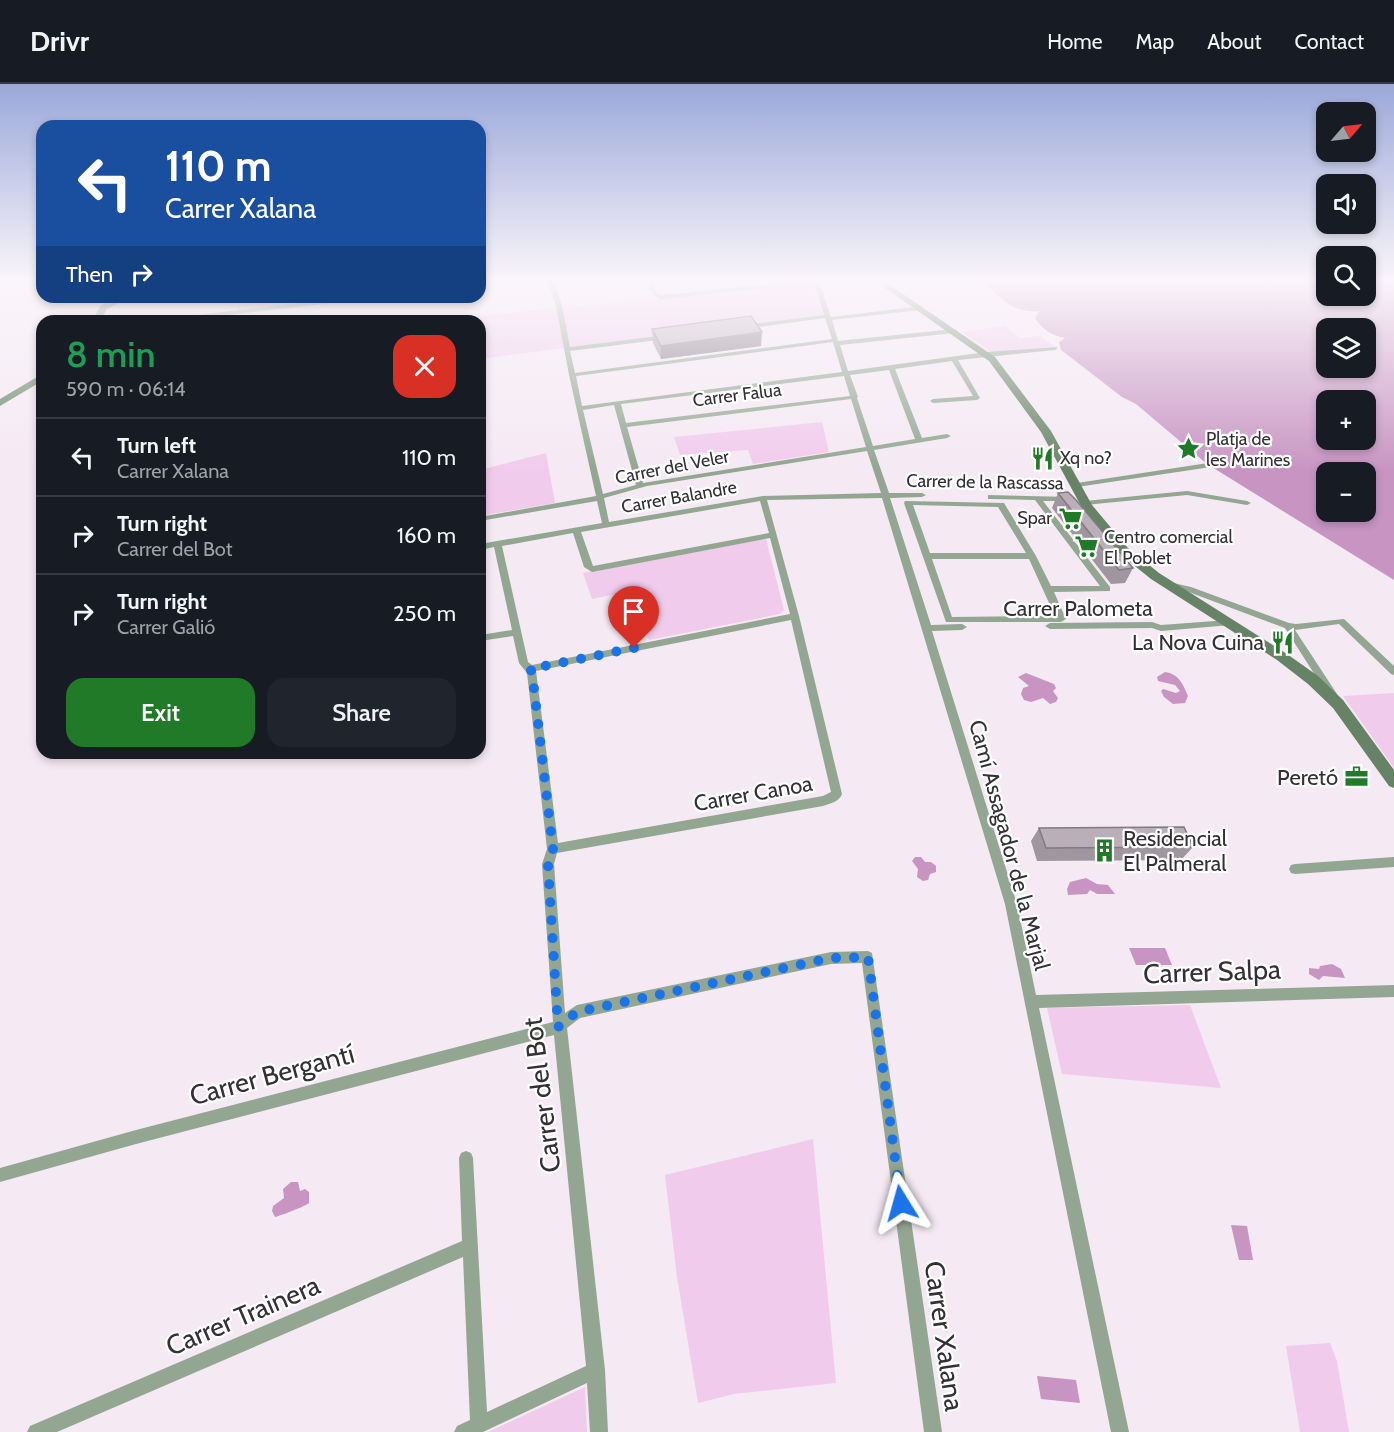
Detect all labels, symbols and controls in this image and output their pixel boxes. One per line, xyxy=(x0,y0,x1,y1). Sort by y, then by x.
text: Drivr xyxy=(30,24,89,58)
text: Home xyxy=(1047,29,1103,54)
text: Map xyxy=(1136,29,1174,54)
text: About xyxy=(1207,29,1261,54)
text: Contact xyxy=(1294,29,1364,54)
north arrow xyxy=(1316,102,1376,162)
map controls xyxy=(1316,102,1376,522)
text: 110 m xyxy=(165,140,272,192)
icon: left xyxy=(66,144,144,222)
button: sound xyxy=(1316,174,1376,234)
text: Carrer Xalana xyxy=(165,192,316,225)
button: search xyxy=(1316,246,1376,306)
icon: right xyxy=(125,258,158,291)
text: Then xyxy=(66,261,113,288)
button: layers xyxy=(1316,318,1376,378)
text: 8 min xyxy=(66,332,156,376)
button: close xyxy=(393,335,456,398)
text: 590 m · 06:14 xyxy=(66,377,186,401)
street label: Carrer Falua xyxy=(691,379,783,411)
button: + xyxy=(1316,390,1376,450)
place label: Platja de les Marines xyxy=(1206,428,1290,471)
text: Turn left xyxy=(117,432,196,459)
place icon: Platja de les Marines xyxy=(1175,436,1201,462)
icon: left xyxy=(66,441,99,474)
text: 110 m xyxy=(402,444,456,471)
street label: Carrer del Veler xyxy=(613,445,731,489)
restaurant icon: Xq no? xyxy=(1029,445,1055,471)
place label: Xq no? xyxy=(1060,447,1112,469)
text: Carrer Xalana xyxy=(117,459,229,483)
button: − xyxy=(1316,462,1376,522)
street label: Carrer de la Rascassa xyxy=(906,470,1064,494)
street label: Carrer Balandre xyxy=(620,476,738,518)
supermarket icon: Spar xyxy=(1057,505,1083,531)
place label: Spar xyxy=(1017,507,1052,529)
text: Turn right xyxy=(117,510,207,537)
icon: right xyxy=(66,519,99,552)
text: 160 m xyxy=(397,522,456,549)
place label: Centro comercial El Poblet xyxy=(1104,526,1233,569)
supermarket icon: Centro comercial El Poblet xyxy=(1073,534,1099,560)
text: Carrer del Bot xyxy=(117,537,232,561)
pin xyxy=(608,586,659,648)
text: Turn right xyxy=(117,588,207,615)
icon: arrive xyxy=(617,595,650,628)
street label: Carrer Palometa xyxy=(1003,595,1153,622)
icon: right xyxy=(66,597,99,630)
text: 250 m xyxy=(393,600,456,627)
text: Carrer Galió xyxy=(117,615,215,639)
place label: La Nova Cuina xyxy=(1132,629,1264,656)
restaurant icon: La Nova Cuina xyxy=(1269,629,1295,655)
button: Exit xyxy=(66,678,255,747)
button: Share xyxy=(267,678,456,747)
street label: Camí Assagador de la Marjal xyxy=(963,717,1056,974)
place label: Peretó xyxy=(1277,764,1338,791)
office icon: Peretó xyxy=(1343,764,1369,790)
street label: Carrer Canoa xyxy=(692,770,815,817)
place label: Residencial El Palmeral xyxy=(1123,825,1228,877)
building icon: Residencial El Palmeral xyxy=(1092,838,1118,864)
street label: Carrer Salpa xyxy=(1143,953,1281,990)
street label: Carrer del Bot xyxy=(516,1016,567,1174)
street label: Carrer Bergantí xyxy=(186,1037,358,1112)
position arrow xyxy=(869,1171,933,1235)
street label: Carrer Xalana xyxy=(918,1259,971,1413)
street label: Carrer Trainera xyxy=(161,1268,325,1363)

